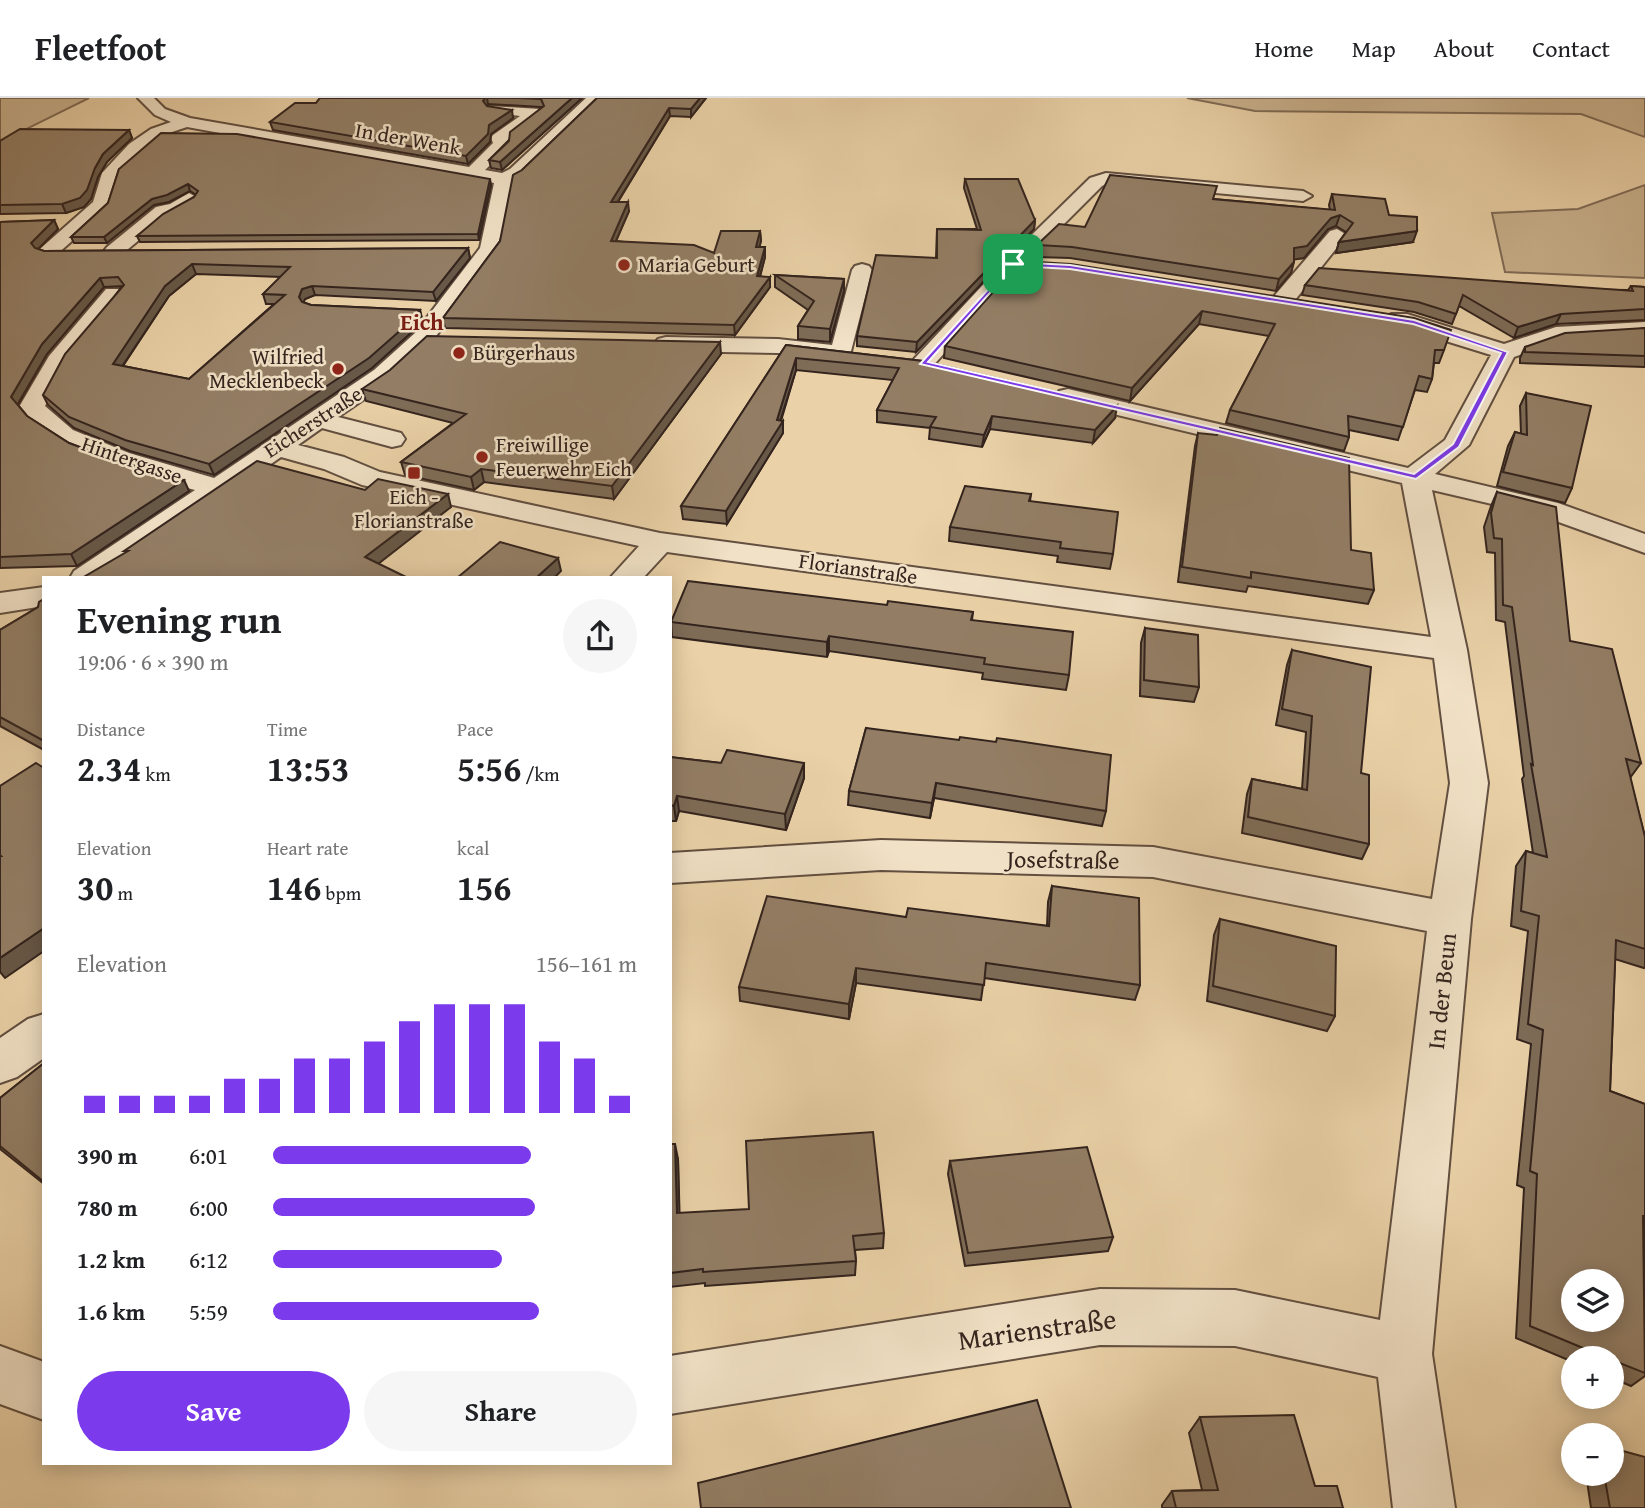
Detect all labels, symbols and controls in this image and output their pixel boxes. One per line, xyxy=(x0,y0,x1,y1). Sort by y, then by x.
text: Fleetfoot xyxy=(35,24,166,72)
text: Home xyxy=(1255,31,1314,66)
text: Map xyxy=(1352,31,1396,66)
text: About xyxy=(1434,31,1494,66)
text: Contact xyxy=(1532,31,1610,66)
street label: In der Wenk xyxy=(353,114,464,163)
pin xyxy=(983,234,1043,294)
icon: arrive xyxy=(994,245,1032,283)
place label: Maria Geburt xyxy=(638,249,755,280)
marker: Maria Geburt xyxy=(616,257,632,273)
district label: Eich xyxy=(400,305,444,338)
place label: Bürgerhaus xyxy=(473,337,575,368)
place label: Wilfried Mecklenbeck xyxy=(209,341,325,396)
marker: Bürgerhaus xyxy=(451,345,467,361)
marker: Wilfried Mecklenbeck xyxy=(330,361,346,377)
street label: Eicherstraße xyxy=(257,378,368,465)
street label: Hintergasse xyxy=(78,428,187,491)
place label: Freiwillige Feuerwehr Eich xyxy=(496,429,632,484)
marker: Freiwillige Feuerwehr Eich xyxy=(474,449,490,465)
marker: Eich - Florianstraße xyxy=(406,465,422,481)
place label: Eich - Florianstraße xyxy=(354,481,474,536)
street label: Florianstraße xyxy=(797,545,919,592)
text: Evening run xyxy=(77,591,281,647)
button: share xyxy=(563,599,637,673)
text: 19:06 · 6 × 390 m xyxy=(77,645,229,678)
text: Distance xyxy=(77,715,145,743)
text: Time xyxy=(267,715,307,743)
text: Pace xyxy=(457,715,494,743)
text: 2.34 xyxy=(77,743,141,794)
text: 13:53 xyxy=(267,743,349,794)
text: 5:56 xyxy=(457,743,521,794)
text: km xyxy=(141,760,171,788)
text: /km xyxy=(521,760,560,788)
text: Elevation xyxy=(77,834,151,862)
text: Heart rate xyxy=(267,834,348,862)
text: kcal xyxy=(457,834,489,862)
street label: Josefstraße xyxy=(1003,841,1120,878)
text: 30 xyxy=(77,862,113,913)
text: 146 xyxy=(267,862,321,913)
text: 156 xyxy=(457,862,511,913)
text: m xyxy=(113,879,133,907)
text: bpm xyxy=(321,879,361,907)
street label: In der Beun xyxy=(1418,931,1465,1051)
text: Elevation xyxy=(77,947,167,980)
text: 156–161 m xyxy=(536,947,637,980)
text: 390 m xyxy=(77,1139,138,1172)
text: 6:01 xyxy=(189,1139,228,1172)
text: 780 m xyxy=(77,1191,138,1224)
text: 6:00 xyxy=(189,1191,228,1224)
text: 1.2 km xyxy=(77,1243,145,1276)
text: 6:12 xyxy=(189,1243,228,1276)
map controls xyxy=(1561,1269,1624,1486)
button: layers xyxy=(1561,1269,1624,1332)
text: 1.6 km xyxy=(77,1295,145,1328)
text: 5:59 xyxy=(189,1295,228,1328)
street label: Marienstraße xyxy=(955,1297,1119,1360)
button: + xyxy=(1561,1346,1624,1409)
button: Save xyxy=(77,1371,350,1451)
button: Share xyxy=(364,1371,637,1451)
button: − xyxy=(1561,1423,1624,1486)

